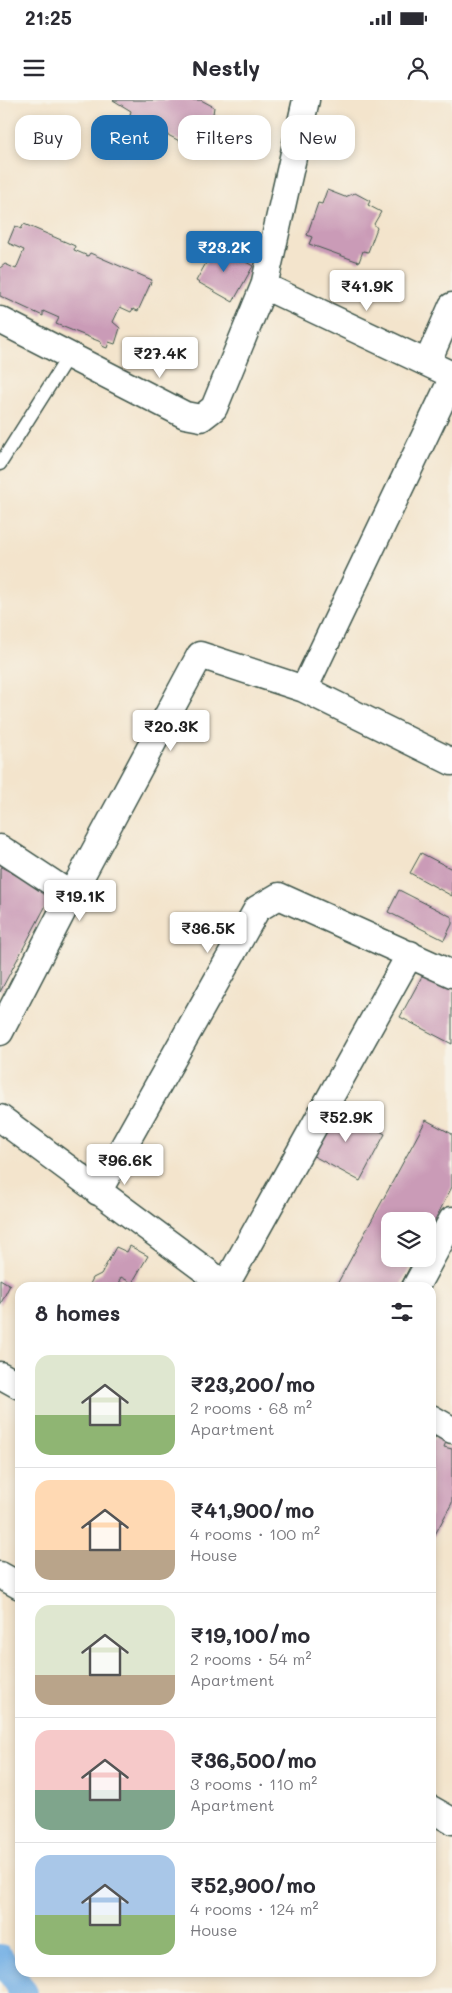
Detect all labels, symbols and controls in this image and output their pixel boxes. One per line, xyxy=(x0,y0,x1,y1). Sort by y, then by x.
text: 21:25 xyxy=(25,5,72,30)
text: Nestly xyxy=(192,53,260,82)
icon: menu xyxy=(20,54,48,82)
icon: person xyxy=(404,54,432,82)
chip: Buy xyxy=(15,115,81,160)
chip: Rent xyxy=(91,115,168,160)
chip: Filters xyxy=(178,115,271,160)
chip: New xyxy=(281,115,355,160)
pin: ₹23.2K xyxy=(183,230,265,273)
text: ₹23.2K xyxy=(197,236,251,257)
pin: ₹41.9K xyxy=(326,270,408,312)
text: ₹41.9K xyxy=(341,275,393,296)
pin: ₹27.4K xyxy=(119,336,201,379)
text: ₹27.4K xyxy=(133,342,187,363)
pin: ₹20.3K xyxy=(130,710,212,752)
text: ₹20.3K xyxy=(144,715,198,736)
pin: ₹19.1K xyxy=(39,880,121,922)
text: ₹19.1K xyxy=(55,885,105,906)
pin: ₹36.5K xyxy=(167,912,249,954)
text: ₹36.5K xyxy=(181,917,235,938)
pin: ₹52.9K xyxy=(305,1100,387,1143)
text: ₹52.9K xyxy=(319,1106,373,1127)
pin: ₹96.6K xyxy=(84,1144,166,1186)
text: ₹96.6K xyxy=(97,1149,153,1170)
map controls xyxy=(381,1212,436,1267)
button: layers xyxy=(381,1212,436,1267)
icon: filters xyxy=(388,1298,416,1326)
text: 8 homes xyxy=(35,1299,120,1326)
text: ₹23,200/mo xyxy=(190,1370,315,1397)
icon: home xyxy=(75,1375,135,1435)
text: 2 rooms · 68 m² xyxy=(190,1397,312,1418)
text: Apartment xyxy=(190,1418,275,1439)
text: ₹41,900/mo xyxy=(190,1496,314,1523)
icon: home xyxy=(75,1500,135,1560)
text: 4 rooms · 100 m² xyxy=(190,1523,320,1544)
text: House xyxy=(190,1544,237,1565)
text: ₹19,100/mo xyxy=(190,1621,310,1648)
icon: home xyxy=(75,1625,135,1685)
text: 2 rooms · 54 m² xyxy=(190,1648,311,1669)
text: Apartment xyxy=(190,1669,275,1690)
text: ₹36,500/mo xyxy=(190,1746,317,1773)
icon: home xyxy=(75,1750,135,1810)
text: 3 rooms · 110 m² xyxy=(190,1773,317,1794)
text: Apartment xyxy=(190,1794,275,1815)
text: ₹52,900/mo xyxy=(190,1871,316,1898)
icon: home xyxy=(75,1875,135,1935)
text: 4 rooms · 124 m² xyxy=(190,1898,319,1919)
text: House xyxy=(190,1919,237,1940)

